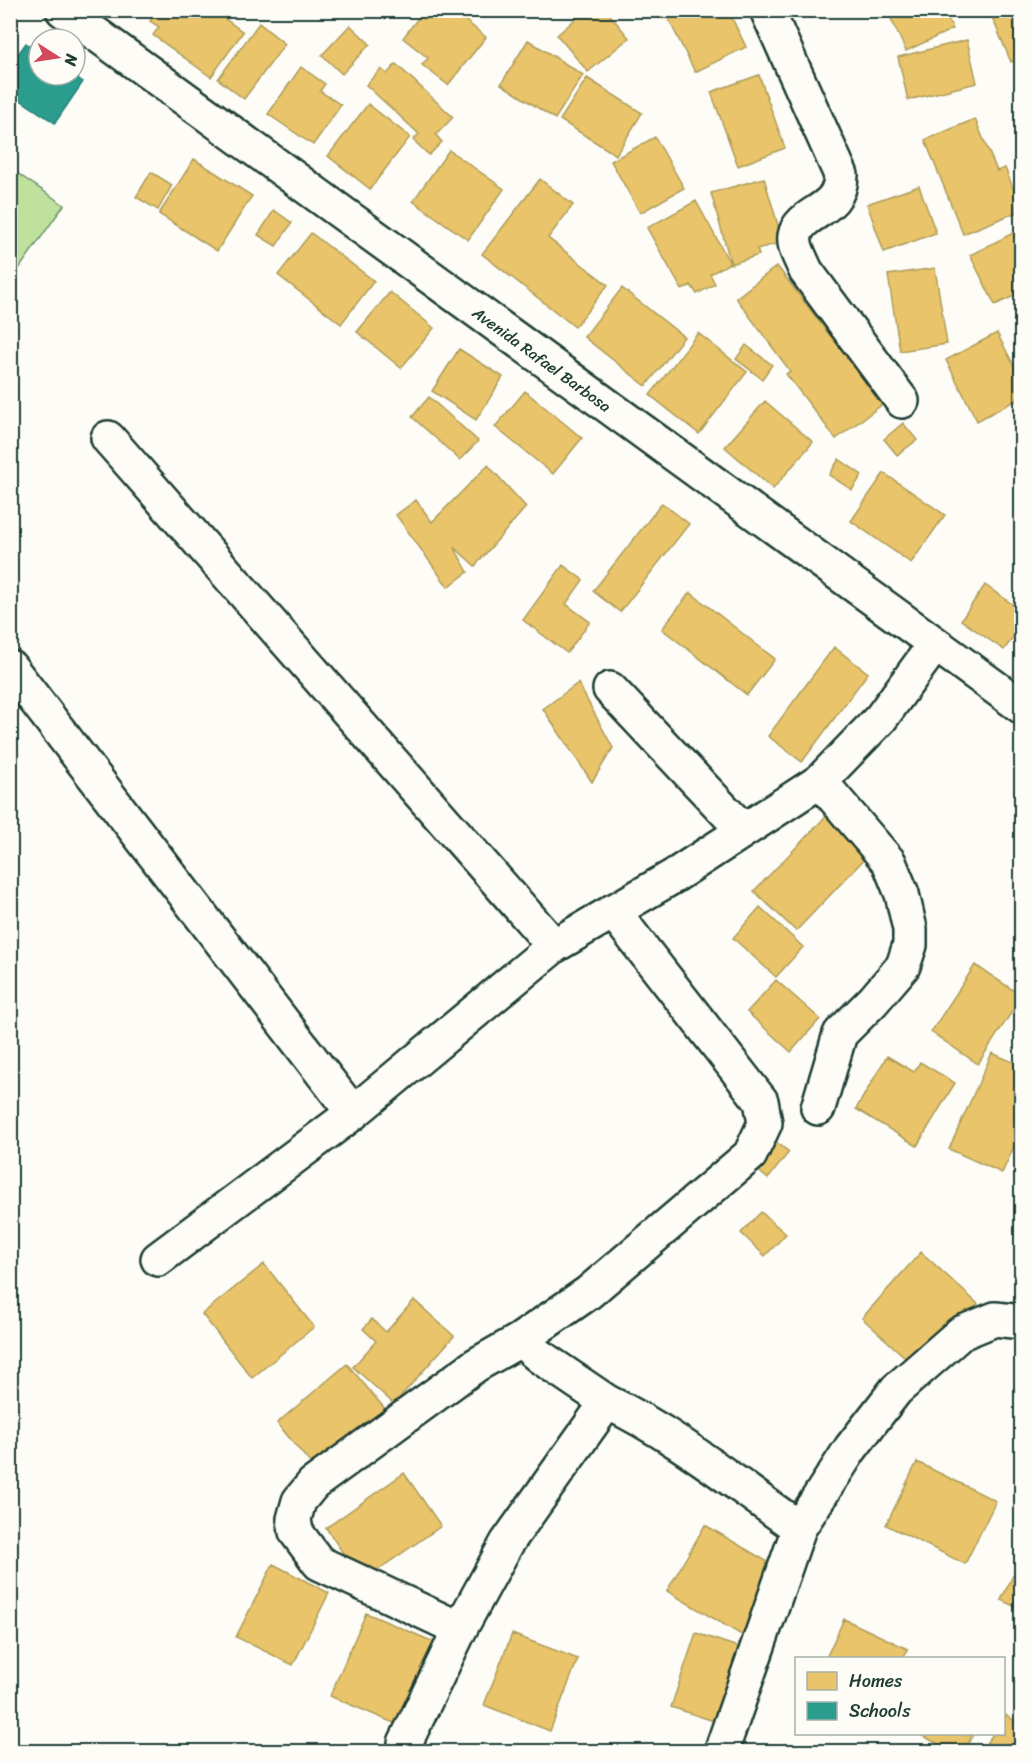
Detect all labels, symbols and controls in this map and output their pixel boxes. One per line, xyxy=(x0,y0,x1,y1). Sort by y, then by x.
north arrow xyxy=(27,27,87,87)
text: N xyxy=(56,51,87,69)
street label: Avenida Rafael Barbosa xyxy=(465,298,617,420)
legend xyxy=(795,1657,1005,1735)
text: Homes xyxy=(849,1665,903,1697)
text: Schools xyxy=(849,1695,911,1727)

